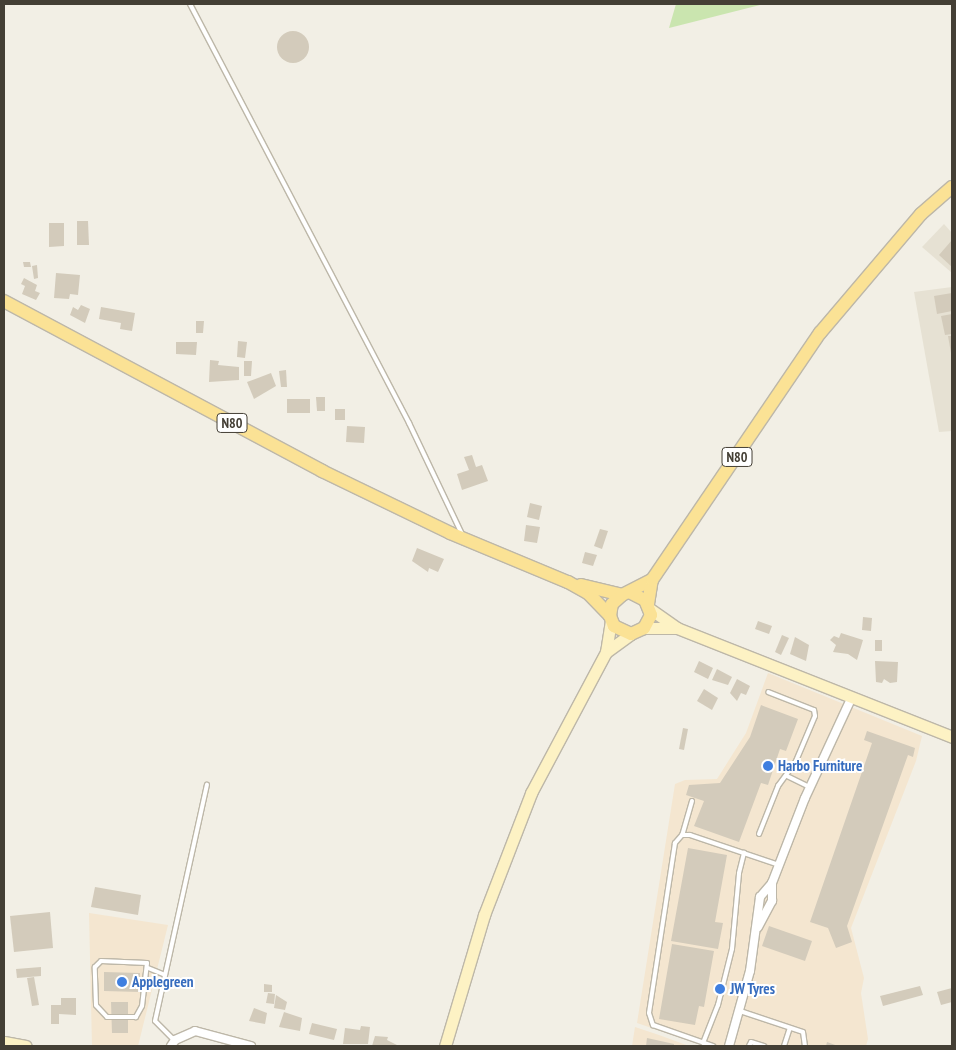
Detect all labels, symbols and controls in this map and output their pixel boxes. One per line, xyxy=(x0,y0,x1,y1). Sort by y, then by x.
road number: N80 xyxy=(216,412,248,434)
road number: N80 xyxy=(721,446,753,468)
place label: Harbo Furniture xyxy=(778,757,862,775)
marker: Harbo Furniture xyxy=(762,760,774,772)
place label: Applegreen xyxy=(132,973,194,991)
marker: Applegreen xyxy=(116,976,128,988)
place label: JW Tyres xyxy=(730,980,776,998)
marker: JW Tyres xyxy=(714,983,726,995)

